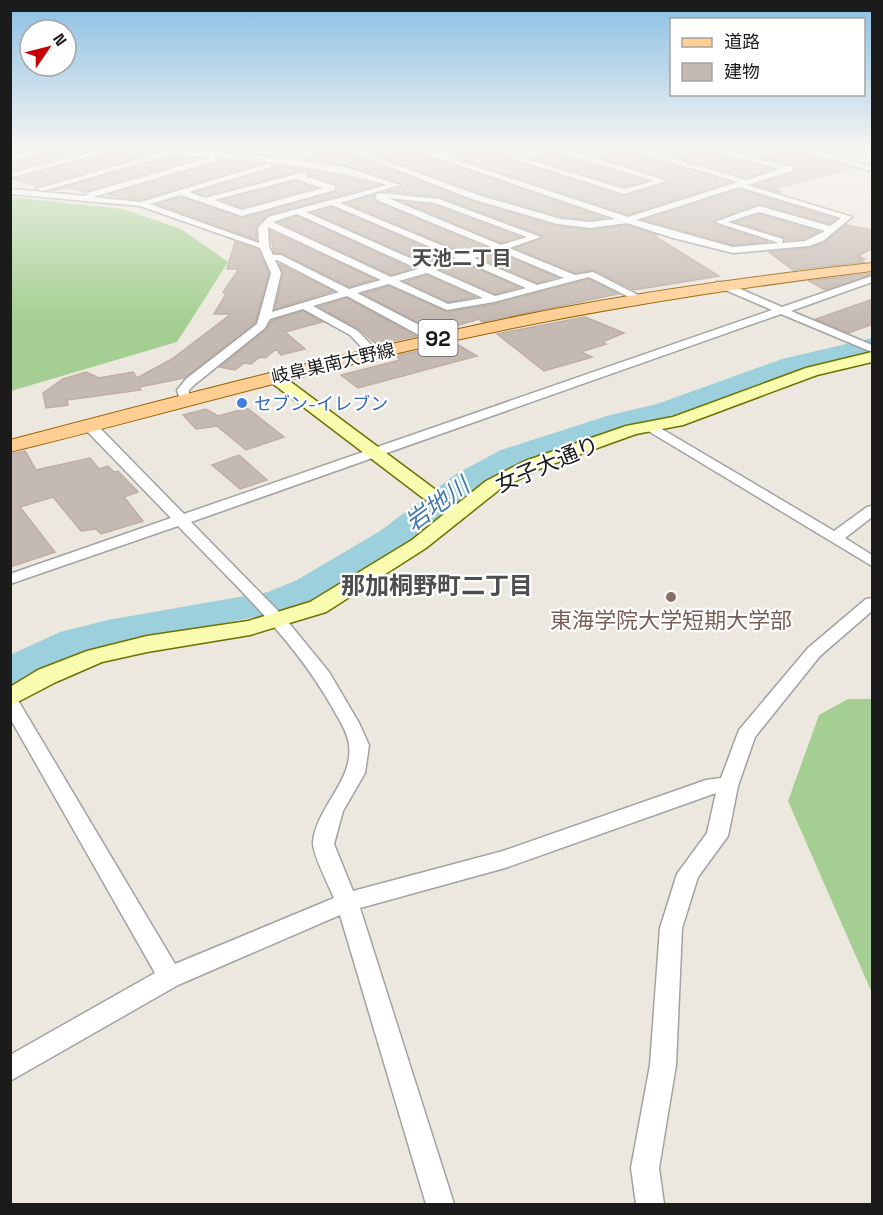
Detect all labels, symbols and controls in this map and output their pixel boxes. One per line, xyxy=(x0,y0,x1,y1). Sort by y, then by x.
north arrow xyxy=(18,18,78,78)
legend xyxy=(670,18,865,96)
text: N xyxy=(48,29,72,50)
text: 道路 xyxy=(724,30,760,53)
text: 建物 xyxy=(724,60,760,83)
district label: 天池二丁目 xyxy=(412,245,512,271)
road number: 92 xyxy=(418,320,458,356)
street label: 岐阜巣南大野線 xyxy=(269,338,397,388)
place label: セブン-イレブン xyxy=(254,392,388,415)
marker: セブン-イレブン xyxy=(235,396,249,410)
street label: 女子大通り xyxy=(491,430,603,498)
water label: 岩地川 xyxy=(399,469,478,538)
district label: 那加桐野町二丁目 xyxy=(341,570,533,601)
marker: 東海学院大学短期大学部 xyxy=(664,590,678,604)
place label: 東海学院大学短期大学部 xyxy=(550,606,792,634)

